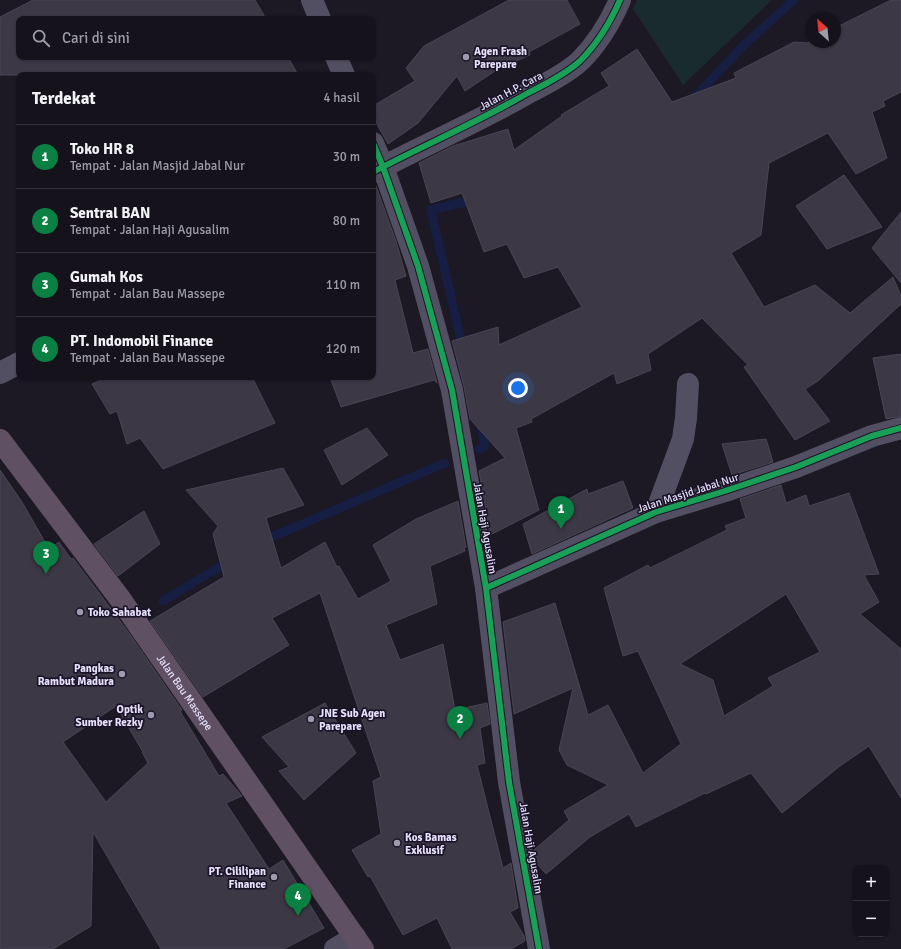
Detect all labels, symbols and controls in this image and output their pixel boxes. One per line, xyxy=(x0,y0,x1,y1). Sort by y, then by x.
north arrow xyxy=(805,12,841,48)
search box xyxy=(16,16,376,60)
icon: search xyxy=(30,27,52,49)
text: Cari di sini xyxy=(62,29,130,47)
place label: Agen Frash Parepare xyxy=(474,45,527,71)
marker: Agen Frash Parepare xyxy=(461,52,471,62)
street label: Jalan H.P. Cara xyxy=(477,69,545,113)
text: Terdekat xyxy=(32,88,96,109)
text: 4 hasil xyxy=(323,90,360,106)
text: Toko HR 8 xyxy=(70,140,134,158)
text: 1 xyxy=(41,149,49,165)
text: 30 m xyxy=(333,149,360,165)
text: Tempat · Jalan Masjid Jabal Nur xyxy=(70,158,245,174)
text: Sentral BAN xyxy=(70,204,150,222)
text: 2 xyxy=(41,213,49,229)
text: 80 m xyxy=(333,213,360,229)
text: Tempat · Jalan Haji Agusalim xyxy=(70,222,229,238)
text: Gumah Kos xyxy=(70,268,143,286)
text: 3 xyxy=(41,277,49,293)
text: 110 m xyxy=(326,277,360,293)
text: Tempat · Jalan Bau Massepe xyxy=(70,286,225,302)
text: PT. Indomobil Finance xyxy=(70,332,213,350)
text: 4 xyxy=(41,341,49,357)
text: 120 m xyxy=(326,341,360,357)
text: Tempat · Jalan Bau Massepe xyxy=(70,350,225,366)
your location xyxy=(508,378,528,398)
street label: Jalan Masjid Jabal Nur xyxy=(636,470,740,516)
street label: Jalan Haji Agusalim xyxy=(471,481,499,575)
pin: 1 xyxy=(548,496,574,529)
pin: 3 xyxy=(33,541,59,574)
place label: Toko Sahabat xyxy=(88,606,151,619)
marker: Toko Sahabat xyxy=(75,607,85,617)
street label: Jalan Bau Massepe xyxy=(154,652,216,733)
place label: Pangkas Rambut Madura xyxy=(38,662,114,688)
marker: Pangkas Rambut Madura xyxy=(117,669,127,679)
place label: Optik Sumber Rezky xyxy=(76,703,144,729)
pin: 2 xyxy=(447,706,473,739)
place label: JNE Sub Agen Parepare xyxy=(319,707,385,733)
marker: Optik Sumber Rezky xyxy=(146,710,156,720)
marker: JNE Sub Agen Parepare xyxy=(306,714,316,724)
street label: Jalan Haji Agusalim xyxy=(517,801,545,895)
place label: Kos Bamas Exklusif xyxy=(405,831,457,857)
marker: Kos Bamas Exklusif xyxy=(392,838,402,848)
place label: PT. Cililipan Finance xyxy=(208,865,267,891)
map controls xyxy=(853,865,889,937)
button: + xyxy=(853,865,889,901)
marker: PT. Cililipan Finance xyxy=(269,872,279,882)
pin: 4 xyxy=(285,883,311,916)
button: − xyxy=(853,901,889,937)

